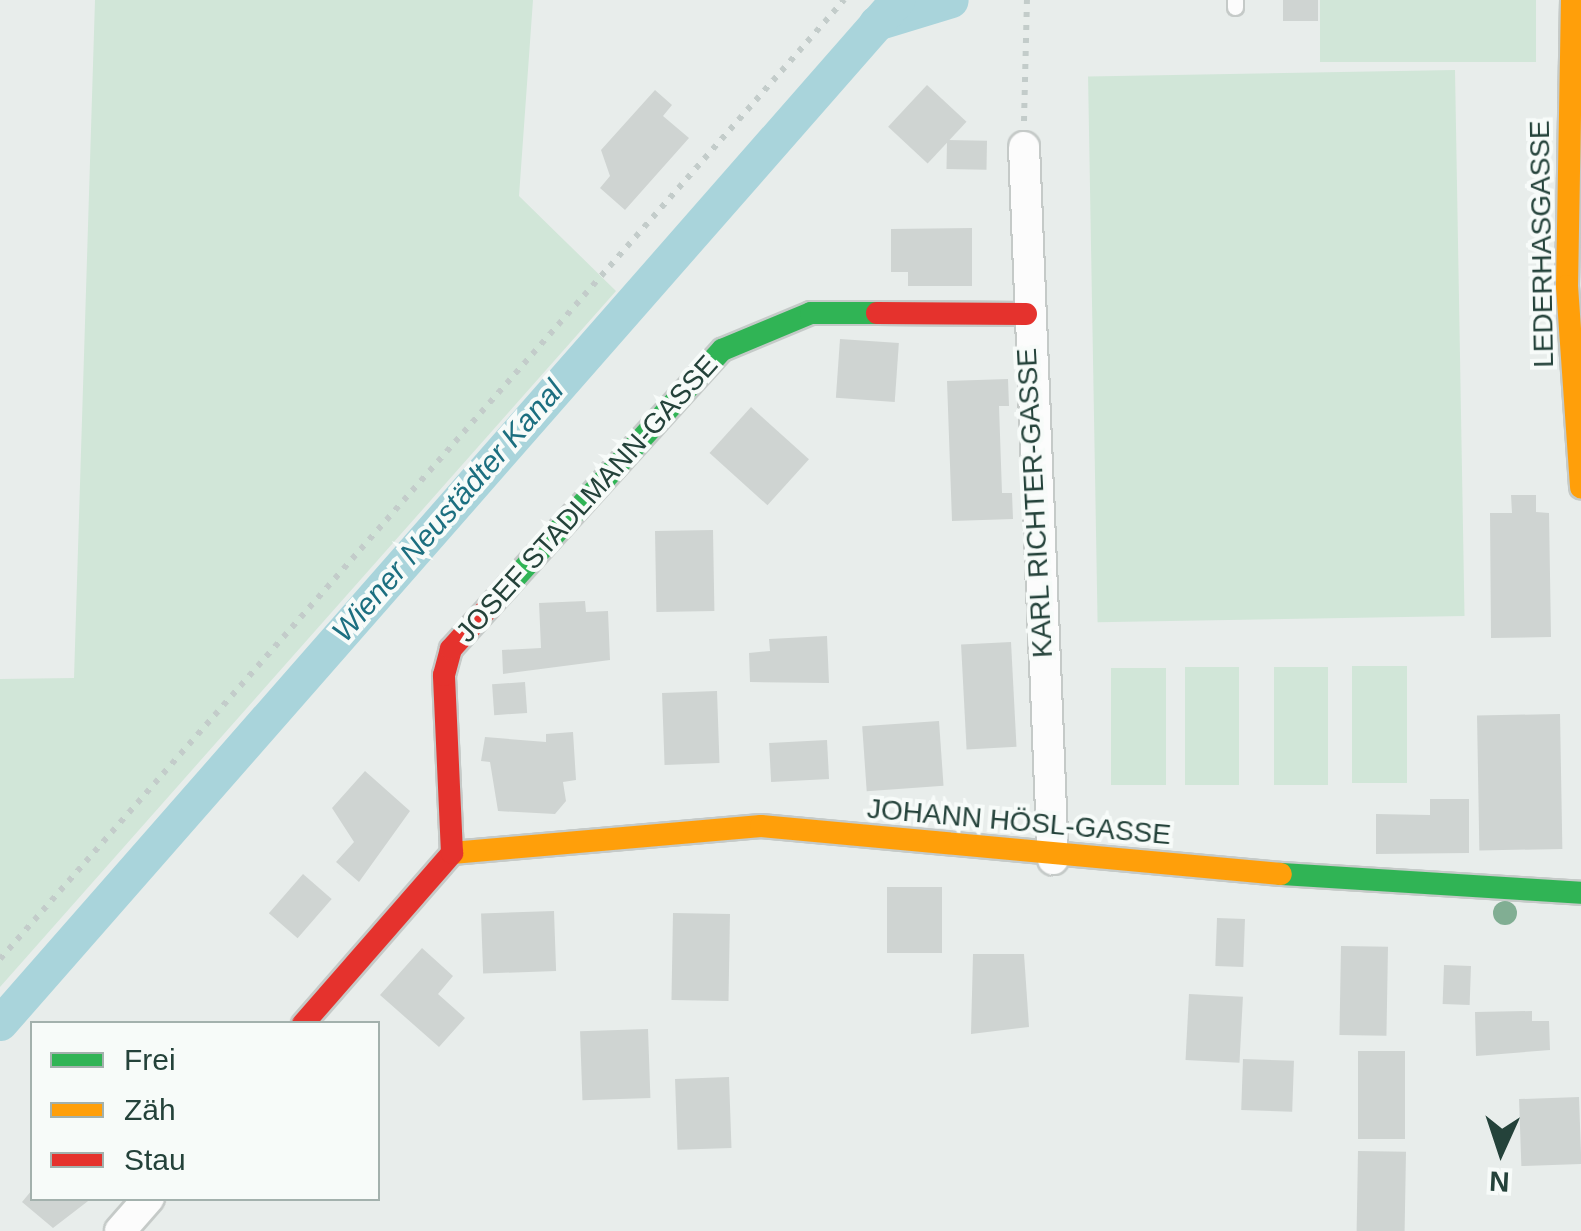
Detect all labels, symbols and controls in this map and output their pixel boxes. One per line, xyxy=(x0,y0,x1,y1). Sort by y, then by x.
street label: LEDERHASGASSE xyxy=(1523,120,1561,368)
street label: KARL RICHTER-GASSE xyxy=(1010,347,1060,659)
street label: JOSEF STADLMANN-GASSE xyxy=(449,349,725,649)
water label: Wiener Neustädter Kanal xyxy=(325,373,571,649)
street label: JOHANN HÖSL-GASSE xyxy=(866,792,1172,852)
legend xyxy=(30,1021,380,1201)
text: Frei xyxy=(124,1043,176,1076)
text: Zäh xyxy=(124,1093,176,1126)
north arrow xyxy=(1451,1101,1551,1201)
text: Stau xyxy=(124,1143,186,1176)
text: N xyxy=(1488,1165,1510,1197)

